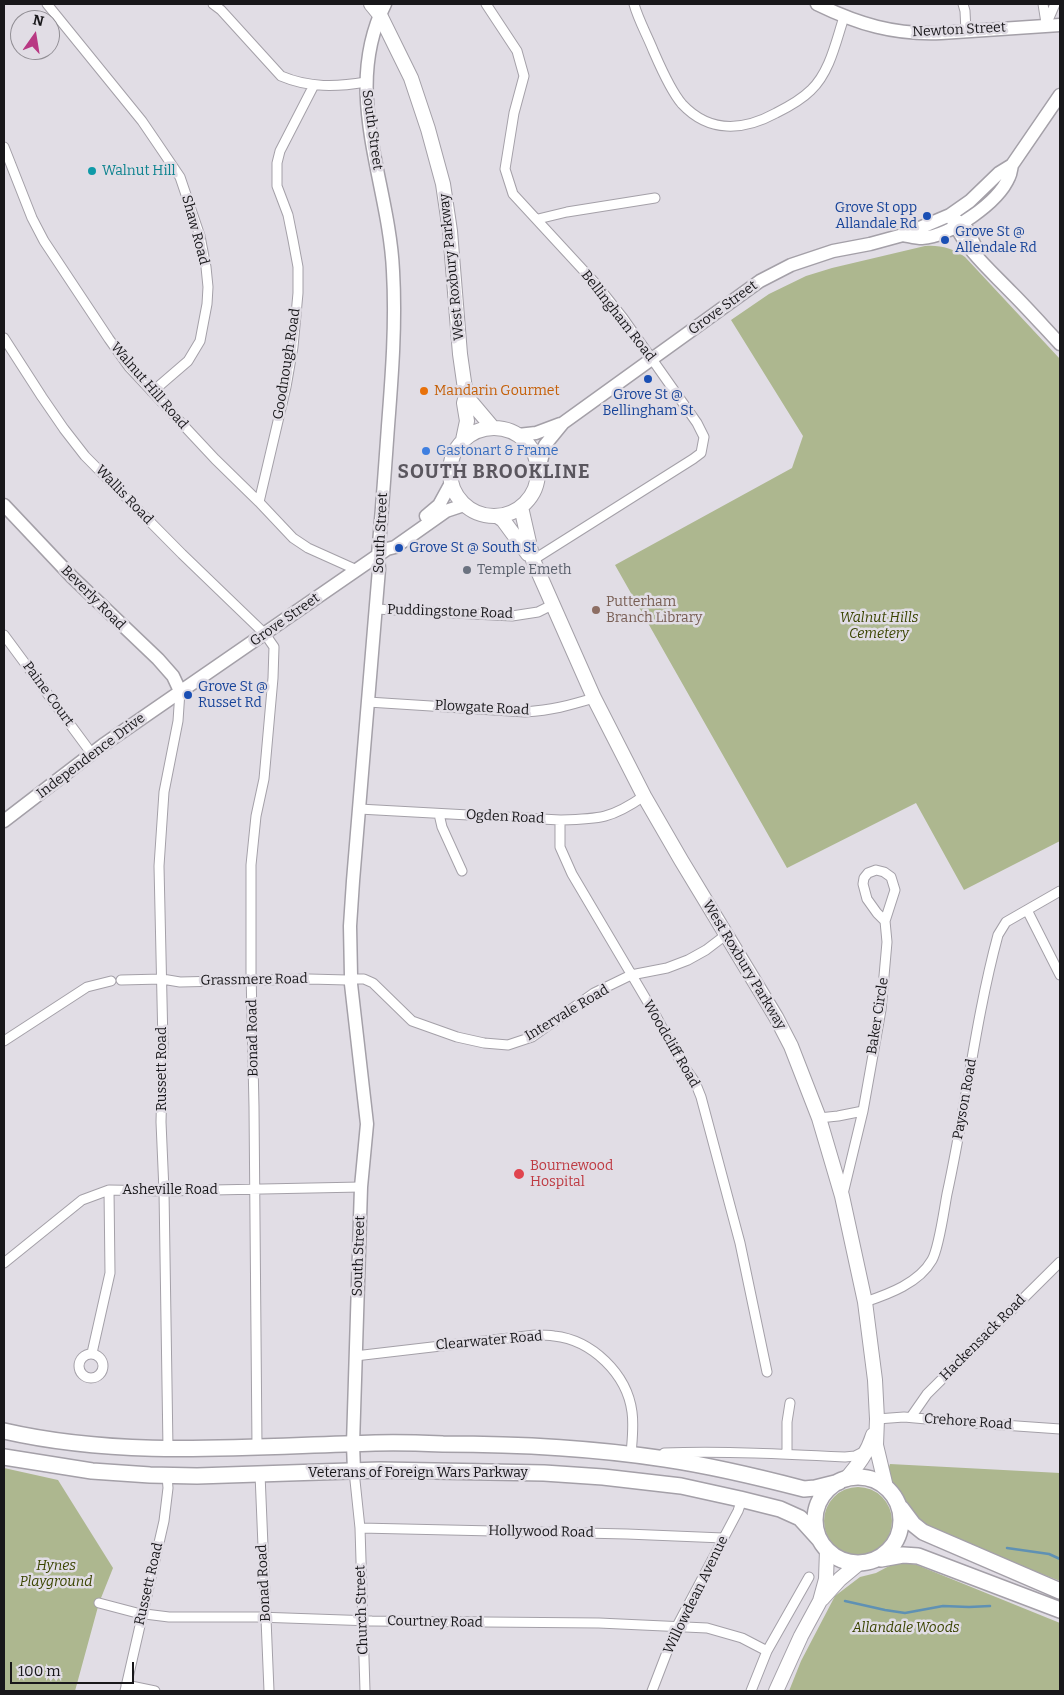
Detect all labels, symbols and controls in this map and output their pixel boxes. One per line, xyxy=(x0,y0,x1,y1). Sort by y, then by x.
north arrow xyxy=(10,10,60,60)
text: N xyxy=(31,11,45,30)
street label: Newton Street xyxy=(912,19,1006,41)
street label: South Street xyxy=(358,89,386,171)
place label: Walnut Hill xyxy=(102,163,176,179)
marker: Walnut Hill xyxy=(86,165,98,177)
street label: Shaw Road xyxy=(178,193,212,267)
street label: West Roxbury Parkway xyxy=(436,193,468,341)
place label: Grove St opp Allandale Rd xyxy=(835,200,917,232)
marker: Grove St opp Allandale Rd xyxy=(921,210,933,222)
place label: Grove St @ Allendale Rd xyxy=(955,224,1037,256)
marker: Grove St @ Allendale Rd xyxy=(939,234,951,246)
street label: Bellingham Road xyxy=(577,267,659,365)
street label: Grove Street xyxy=(685,277,761,339)
street label: Goodnough Road xyxy=(270,307,304,421)
street label: Walnut Hill Road xyxy=(107,339,191,433)
marker: Grove St @ Bellingham St xyxy=(642,373,654,385)
place label: Mandarin Gourmet xyxy=(434,383,559,399)
marker: Mandarin Gourmet xyxy=(418,385,430,397)
place label: Grove St @ Bellingham St xyxy=(602,387,694,420)
place label: Gastonart & Frame xyxy=(436,443,559,459)
marker: Gastonart & Frame xyxy=(420,445,432,457)
street label: Wallis Road xyxy=(92,462,156,528)
district label: SOUTH BROOKLINE xyxy=(396,462,592,484)
street label: South Street xyxy=(370,492,392,574)
place label: Grove St @ South St xyxy=(409,540,536,556)
marker: Grove St @ South St xyxy=(393,542,405,554)
street label: Beverly Road xyxy=(57,562,129,634)
place label: Temple Emeth xyxy=(477,562,572,578)
marker: Temple Emeth xyxy=(461,564,473,576)
street label: Grove Street xyxy=(247,590,323,650)
place label: Putterham Branch Library xyxy=(606,594,702,626)
street label: Puddingstone Road xyxy=(387,601,513,623)
marker: Putterham Branch Library xyxy=(590,604,602,616)
park label: Walnut Hills Cemetery xyxy=(840,610,918,642)
street label: Paine Court xyxy=(19,658,77,730)
place label: Grove St @ Russet Rd xyxy=(198,679,268,712)
marker: Grove St @ Russet Rd xyxy=(182,689,194,701)
street label: Plowgate Road xyxy=(434,697,530,719)
street label: Independence Drive xyxy=(34,710,148,802)
street label: Ogden Road xyxy=(465,807,545,827)
street label: West Roxbury Parkway xyxy=(699,897,789,1033)
street label: Grassmere Road xyxy=(200,971,308,989)
street label: Baker Circle xyxy=(864,976,892,1056)
street label: Intervale Road xyxy=(522,981,612,1045)
street label: Woodcliff Road xyxy=(639,997,703,1091)
street label: Bonad Road xyxy=(244,999,262,1077)
street label: Russett Road xyxy=(154,1027,170,1111)
street label: Payson Road xyxy=(950,1057,980,1141)
place label: Bournewood Hospital xyxy=(530,1158,613,1190)
marker: Bournewood Hospital xyxy=(512,1167,526,1181)
street label: Asheville Road xyxy=(122,1182,218,1198)
street label: South Street xyxy=(349,1215,369,1297)
street label: Hackensack Road xyxy=(937,1292,1029,1384)
street label: Clearwater Road xyxy=(435,1328,543,1354)
street label: Crehore Road xyxy=(923,1411,1013,1433)
street label: Veterans of Foreign Wars Parkway xyxy=(308,1465,528,1481)
street label: Hollywood Road xyxy=(488,1523,594,1541)
street label: Willowdean Avenue xyxy=(660,1533,732,1657)
street label: Russett Road xyxy=(131,1541,167,1627)
street label: Bonad Road xyxy=(254,1544,274,1622)
park label: Hynes Playground xyxy=(20,1558,92,1590)
street label: Church Street xyxy=(352,1565,372,1655)
street label: Courtney Road xyxy=(387,1613,483,1631)
park label: Allandale Woods xyxy=(852,1620,960,1636)
scale bar xyxy=(12,1652,136,1684)
text: 100 m xyxy=(18,1662,61,1680)

